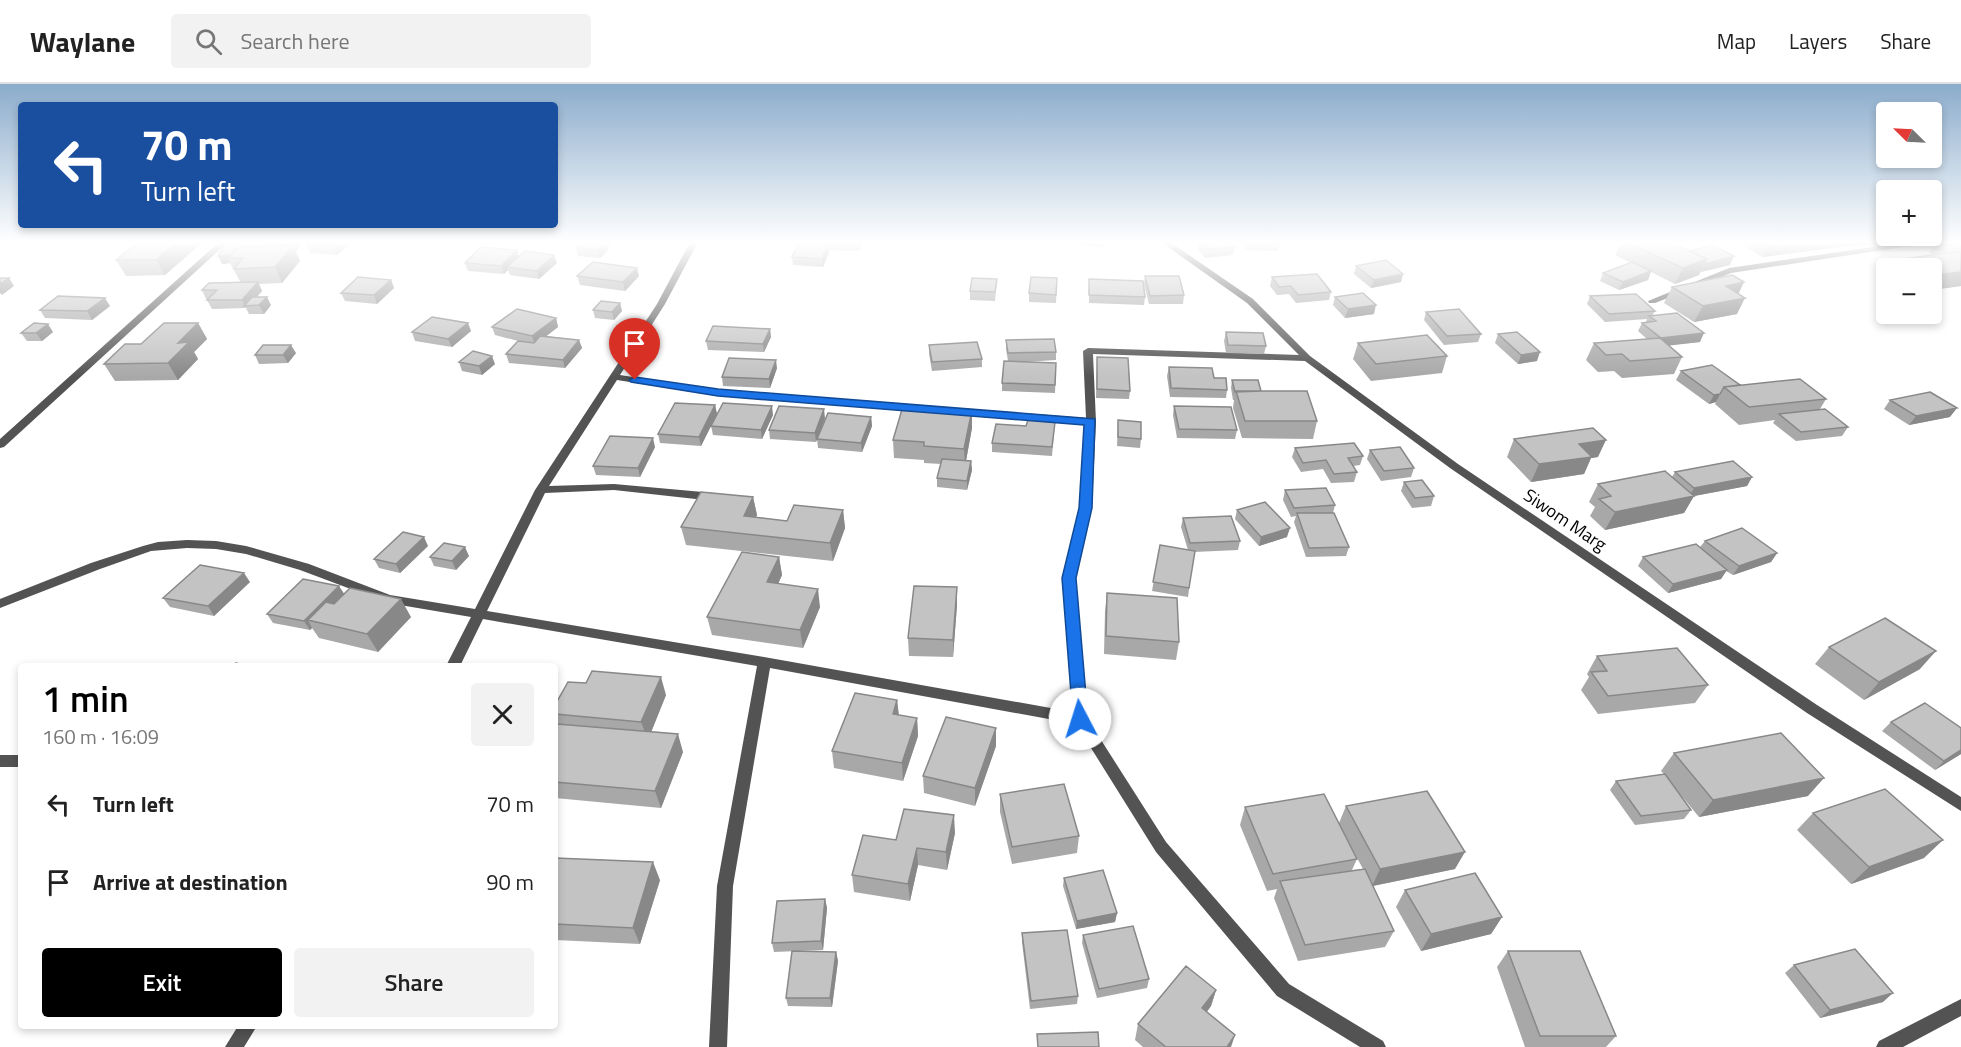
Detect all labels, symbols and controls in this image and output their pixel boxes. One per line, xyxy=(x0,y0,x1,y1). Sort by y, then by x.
search box xyxy=(171,14,591,68)
text: Waylane xyxy=(30,20,135,63)
text: Search here xyxy=(240,24,350,58)
icon: search xyxy=(192,25,225,58)
text: Map xyxy=(1717,25,1756,57)
text: Layers xyxy=(1789,25,1847,57)
text: Share xyxy=(1880,25,1931,57)
north arrow xyxy=(1876,102,1942,168)
map controls xyxy=(1876,102,1942,324)
text: 70 m xyxy=(141,112,233,176)
icon: left xyxy=(42,126,120,204)
text: Turn left xyxy=(141,170,235,211)
button: + xyxy=(1876,180,1942,246)
button: − xyxy=(1876,258,1942,324)
pin xyxy=(609,318,660,380)
icon: arrive xyxy=(618,327,651,360)
street label: Siwom Marg xyxy=(1518,482,1612,557)
text: 1 min xyxy=(42,671,129,726)
button: close xyxy=(471,683,534,746)
position arrow xyxy=(1048,687,1112,751)
text: 160 m · 16:09 xyxy=(42,721,159,752)
text: Turn left xyxy=(93,787,174,821)
text: 70 m xyxy=(486,787,534,821)
icon: left xyxy=(42,788,75,821)
text: Arrive at destination xyxy=(93,865,288,899)
text: 90 m xyxy=(486,865,534,899)
icon: arrive xyxy=(42,866,75,899)
button: Exit xyxy=(42,948,282,1017)
button: Share xyxy=(294,948,534,1017)

